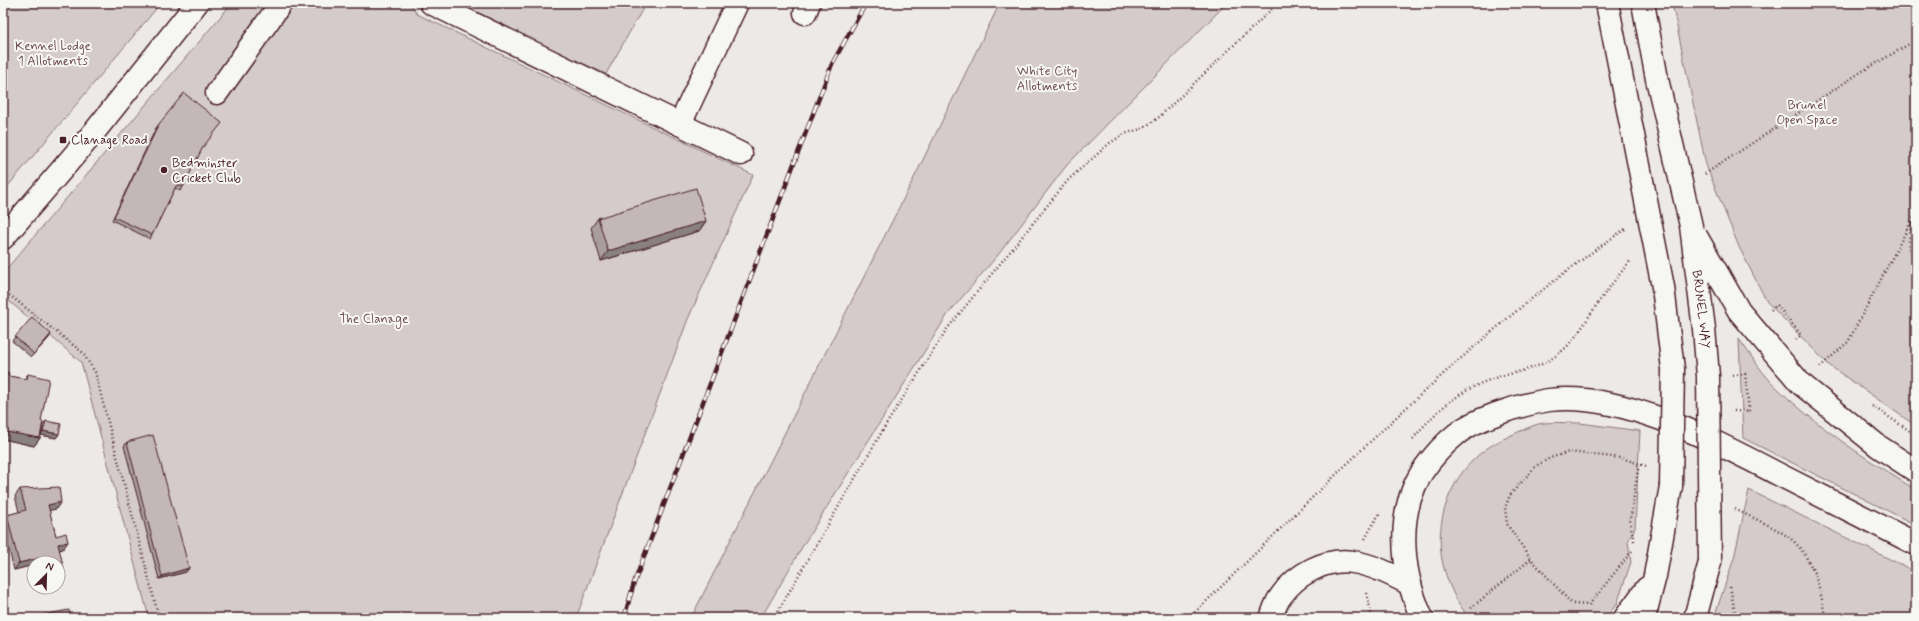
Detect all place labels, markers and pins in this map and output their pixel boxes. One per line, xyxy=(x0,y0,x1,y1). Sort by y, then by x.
place label: Clanage Road xyxy=(71,132,148,149)
marker: Clanage Road xyxy=(58,135,68,145)
place label: Bedminster Cricket Club xyxy=(172,155,241,187)
marker: Bedminster Cricket Club xyxy=(159,165,169,175)

